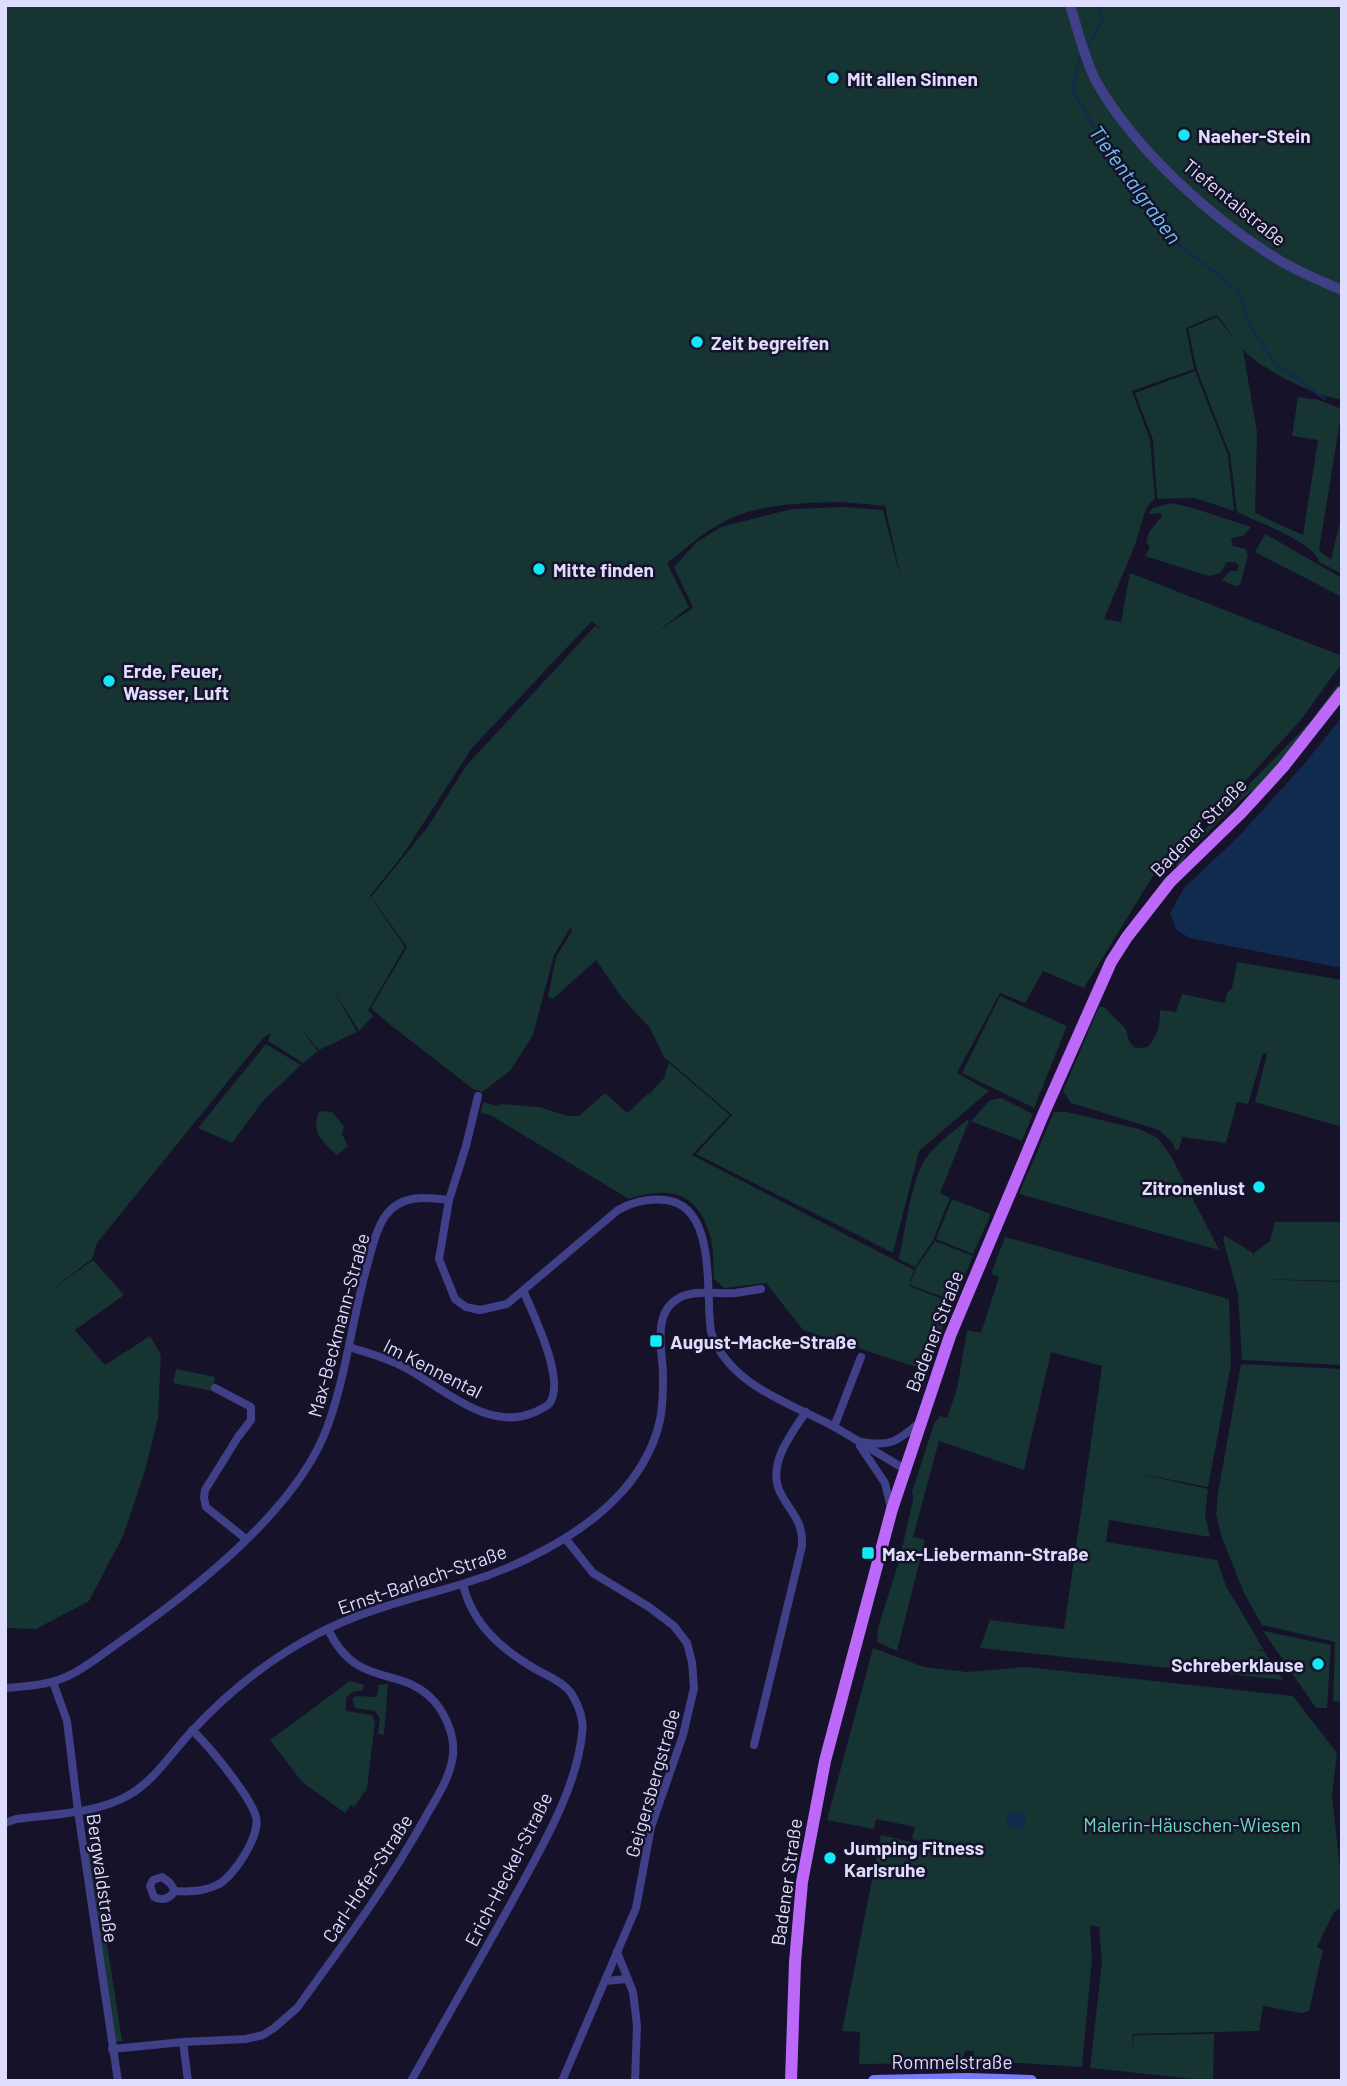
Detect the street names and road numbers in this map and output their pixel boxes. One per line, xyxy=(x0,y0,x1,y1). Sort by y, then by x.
street label: Tiefentalstraße xyxy=(1179,153,1291,251)
street label: Badener Straße xyxy=(1145,773,1251,881)
street label: Max-Beckmann-Straße xyxy=(302,1231,374,1419)
street label: Badener Straße xyxy=(900,1267,968,1395)
street label: Im Kennental xyxy=(380,1333,486,1403)
street label: Ernst-Barlach-Straße xyxy=(334,1539,510,1619)
street label: Geigersbergstraße xyxy=(620,1706,684,1860)
street label: Erich-Heckel-Straße xyxy=(459,1788,557,1950)
street label: Carl-Hofer-Straße xyxy=(317,1810,417,1946)
street label: Bergwaldstraße xyxy=(83,1812,123,1944)
street label: Badener Straße xyxy=(766,1817,806,1947)
street label: Rommelstraße xyxy=(891,2050,1013,2073)

